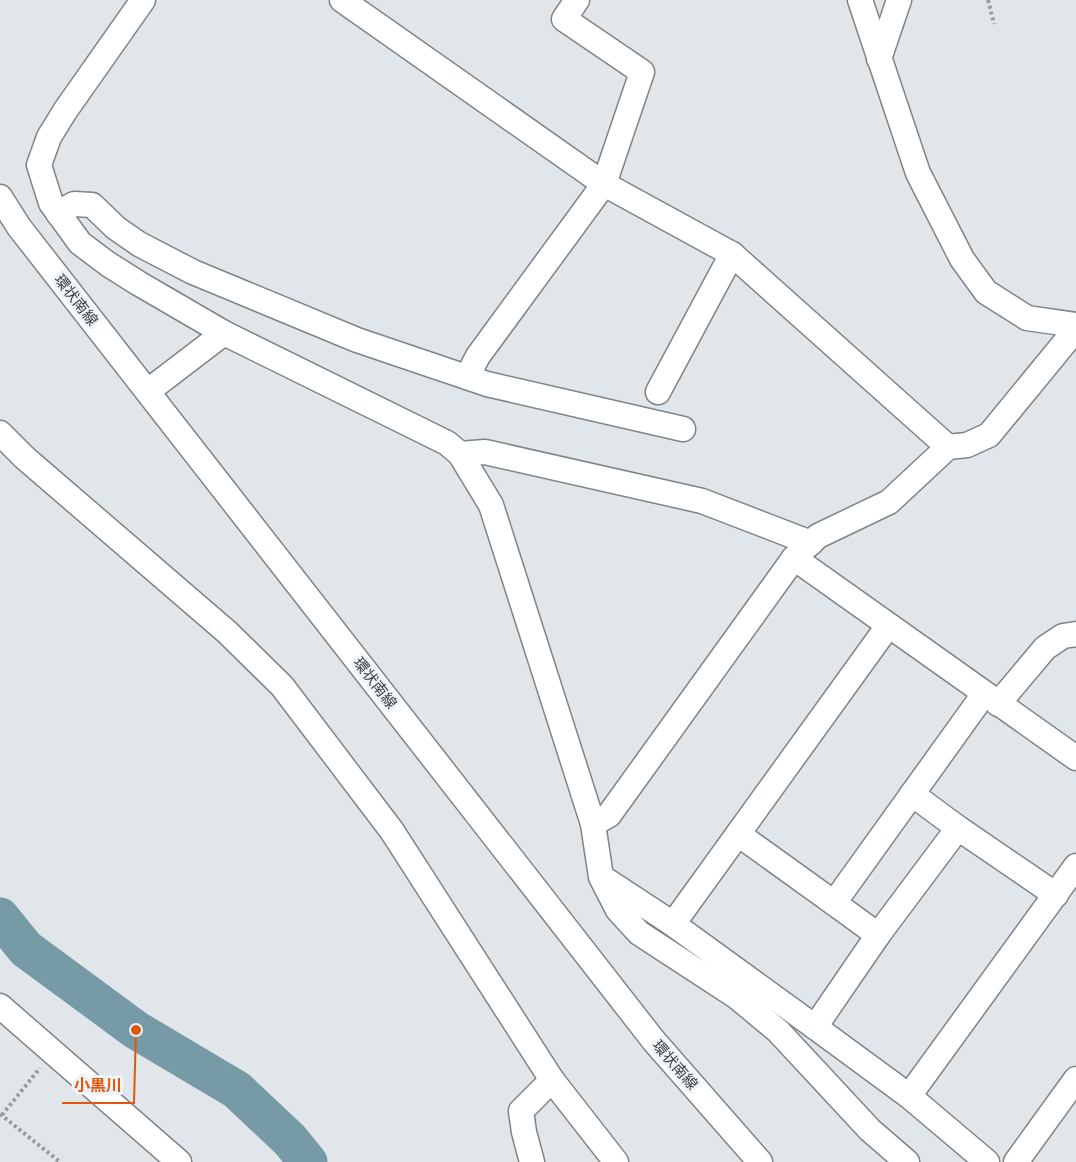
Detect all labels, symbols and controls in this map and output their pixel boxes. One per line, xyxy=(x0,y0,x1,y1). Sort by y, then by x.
street label: 環状南線 xyxy=(50,271,102,329)
street label: 環状南線 xyxy=(349,654,401,712)
street label: 環状南線 xyxy=(649,1036,701,1094)
callout: 小黒川 xyxy=(62,1069,134,1103)
text: 小黒川 xyxy=(74,1076,122,1096)

